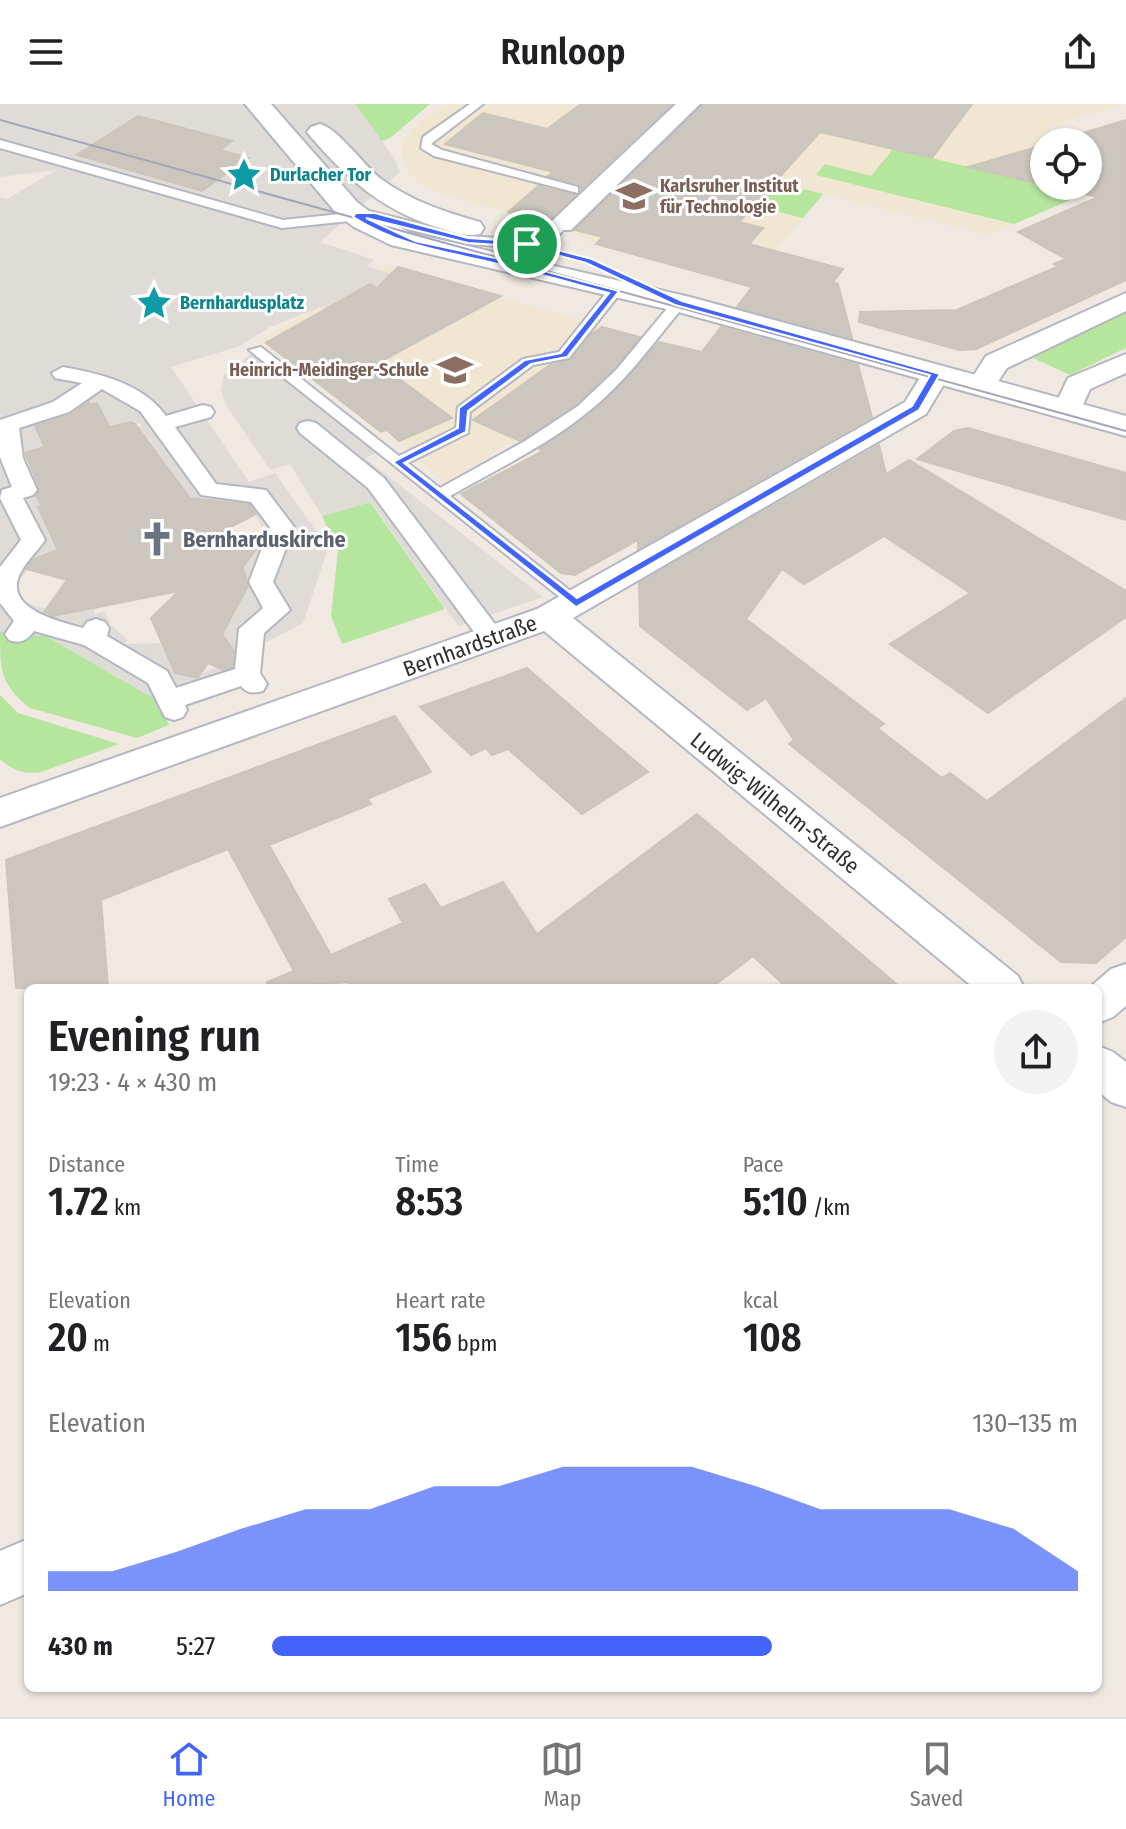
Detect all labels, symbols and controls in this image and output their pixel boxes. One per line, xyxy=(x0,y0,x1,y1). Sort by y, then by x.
icon: menu xyxy=(24,30,68,74)
text: Runloop xyxy=(500,30,626,74)
icon: share xyxy=(1058,30,1102,74)
map controls xyxy=(1030,128,1102,200)
button: locate xyxy=(1030,128,1102,200)
place icon: Durlacher Tor xyxy=(225,156,263,194)
place label: Durlacher Tor xyxy=(270,164,372,186)
place label: Karlsruher Institut für Technologie xyxy=(660,175,799,218)
school or university icon: Karlsruher Institut für Technologie xyxy=(615,177,653,215)
pin xyxy=(493,210,561,278)
icon: arrive xyxy=(505,222,549,266)
place icon: Bernhardusplatz xyxy=(135,284,173,322)
place label: Bernhardusplatz xyxy=(180,292,305,314)
school or university icon: Heinrich-Meidinger-Schule xyxy=(436,351,474,389)
place label: Heinrich-Meidinger-Schule xyxy=(229,359,429,381)
church icon: Bernharduskirche xyxy=(138,520,176,558)
place label: Bernharduskirche xyxy=(183,526,346,553)
street label: Bernhardstraße xyxy=(399,609,541,683)
street label: Ludwig-Wilhelm-Straße xyxy=(685,727,865,879)
text: Evening run xyxy=(48,1010,261,1063)
button: share xyxy=(994,1010,1078,1094)
text: 19:23 · 4 × 430 m xyxy=(48,1067,217,1098)
text: Distance xyxy=(48,1151,125,1178)
text: Time xyxy=(395,1151,439,1178)
text: Pace xyxy=(743,1151,784,1178)
text: 1.72 xyxy=(48,1178,109,1226)
text: 8:53 xyxy=(395,1178,463,1226)
text: 5:10 xyxy=(743,1178,808,1226)
text: km xyxy=(109,1194,141,1221)
text: /km xyxy=(808,1194,851,1221)
text: Elevation xyxy=(48,1287,131,1314)
text: Heart rate xyxy=(395,1287,486,1314)
text: kcal xyxy=(743,1287,778,1314)
text: 20 xyxy=(48,1314,88,1362)
text: 156 xyxy=(395,1314,452,1362)
text: 108 xyxy=(743,1314,802,1362)
text: m xyxy=(88,1330,110,1357)
text: bpm xyxy=(452,1330,497,1357)
text: Elevation xyxy=(48,1408,146,1439)
text: 130–135 m xyxy=(972,1408,1078,1439)
text: 430 m xyxy=(48,1631,113,1662)
text: 5:27 xyxy=(176,1631,215,1662)
tab: Home xyxy=(163,1737,215,1812)
tab: Map xyxy=(540,1737,584,1812)
tab: Saved xyxy=(910,1737,963,1812)

